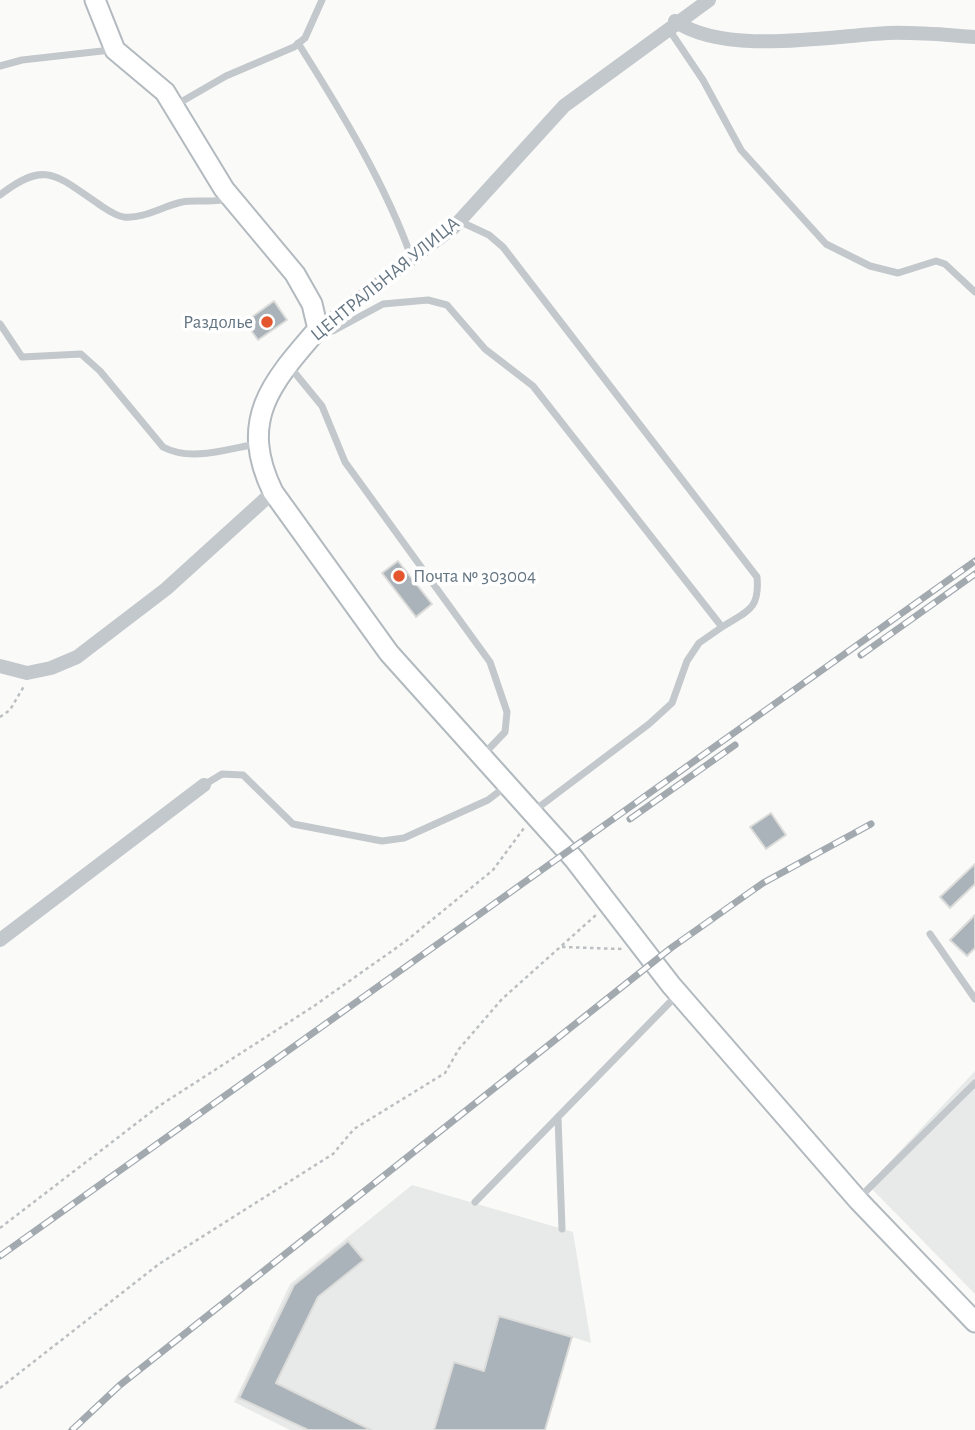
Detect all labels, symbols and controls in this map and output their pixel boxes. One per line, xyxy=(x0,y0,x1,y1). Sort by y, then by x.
street label: ЦЕНТРАЛЬНАЯ УЛИЦА xyxy=(306,212,464,346)
place label: Раздолье xyxy=(183,311,253,333)
marker: Раздолье xyxy=(259,314,275,330)
place label: Почта № 303004 xyxy=(413,565,536,587)
marker: Почта № 303004 xyxy=(391,568,407,584)

